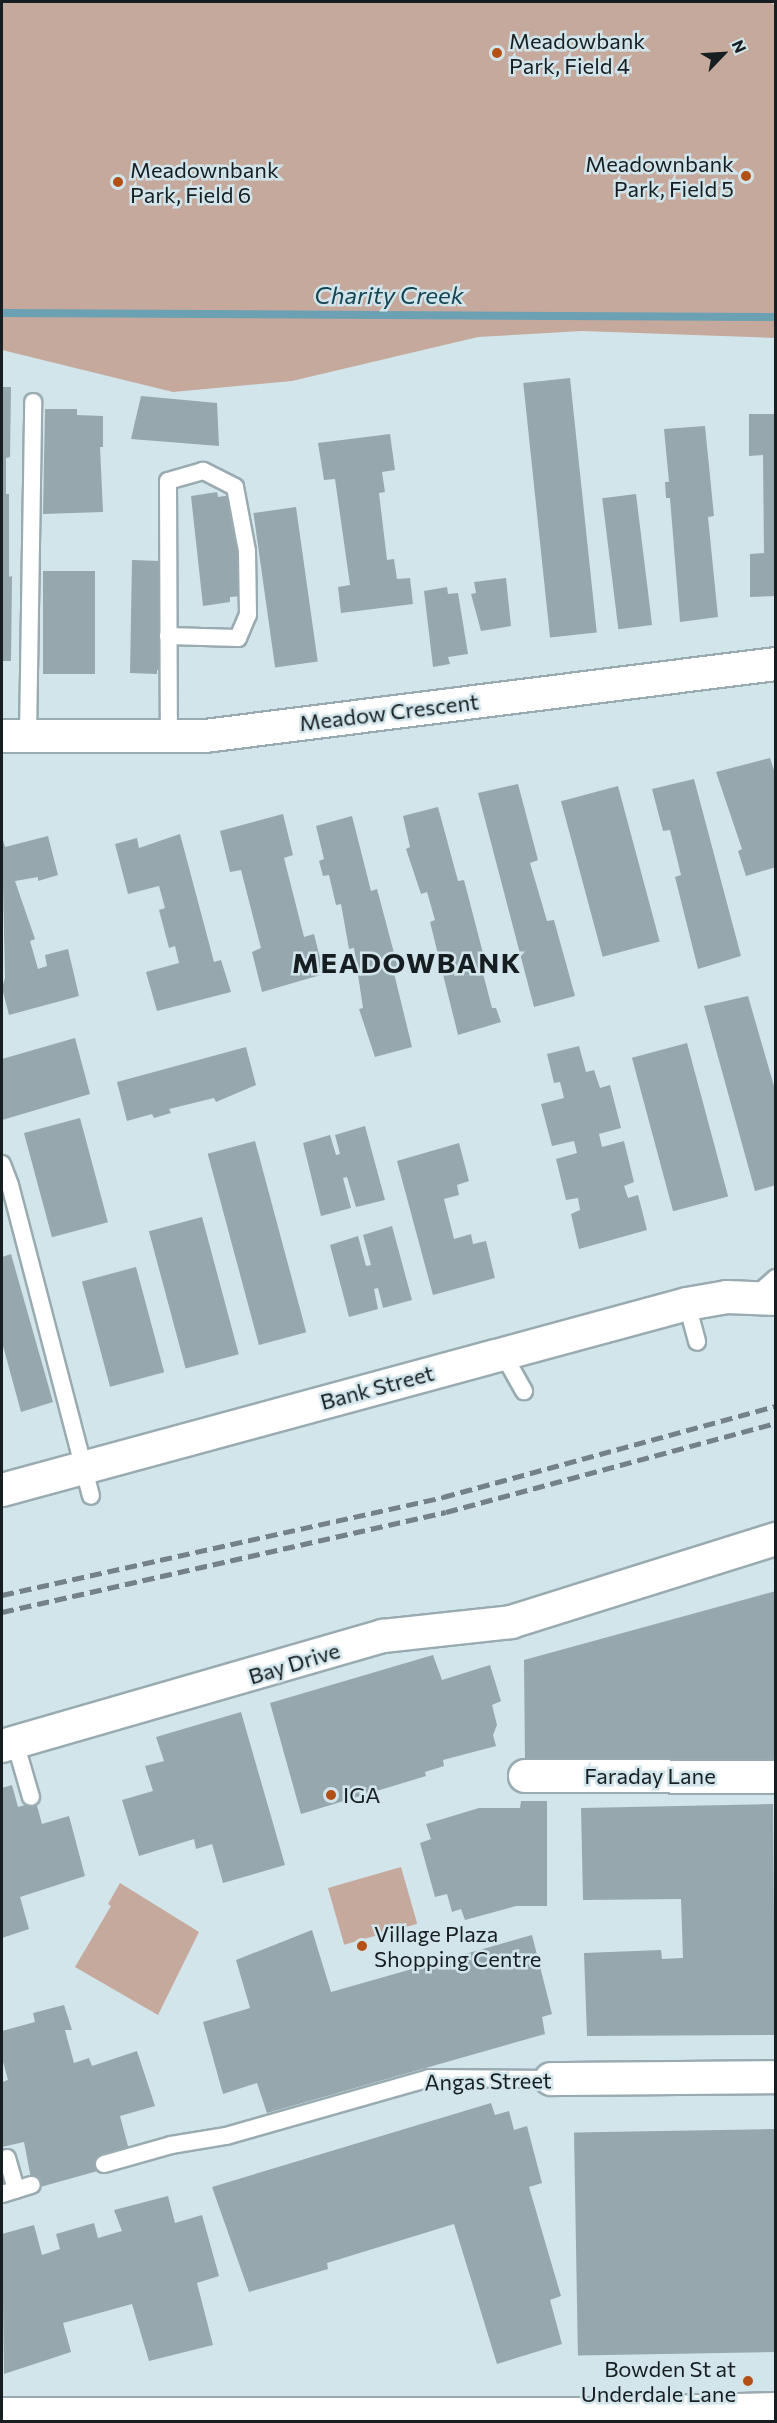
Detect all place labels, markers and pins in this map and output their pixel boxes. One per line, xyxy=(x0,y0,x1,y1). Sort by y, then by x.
place label: Meadowbank Park, Field 4 xyxy=(509,27,645,78)
marker: Meadowbank Park, Field 4 xyxy=(490,46,504,60)
place label: Meadownbank Park, Field 5 xyxy=(585,150,734,202)
place label: Meadownbank Park, Field 6 xyxy=(130,156,279,208)
marker: Meadownbank Park, Field 5 xyxy=(739,169,753,183)
marker: Meadownbank Park, Field 6 xyxy=(111,175,125,189)
place label: IGA xyxy=(343,1782,380,1808)
marker: IGA xyxy=(324,1788,338,1802)
place label: Village Plaza Shopping Centre xyxy=(374,1920,541,1972)
marker: Village Plaza Shopping Centre xyxy=(355,1939,369,1953)
place label: Bowden St at Underdale Lane xyxy=(581,2355,736,2406)
marker: Bowden St at Underdale Lane xyxy=(741,2374,755,2388)

